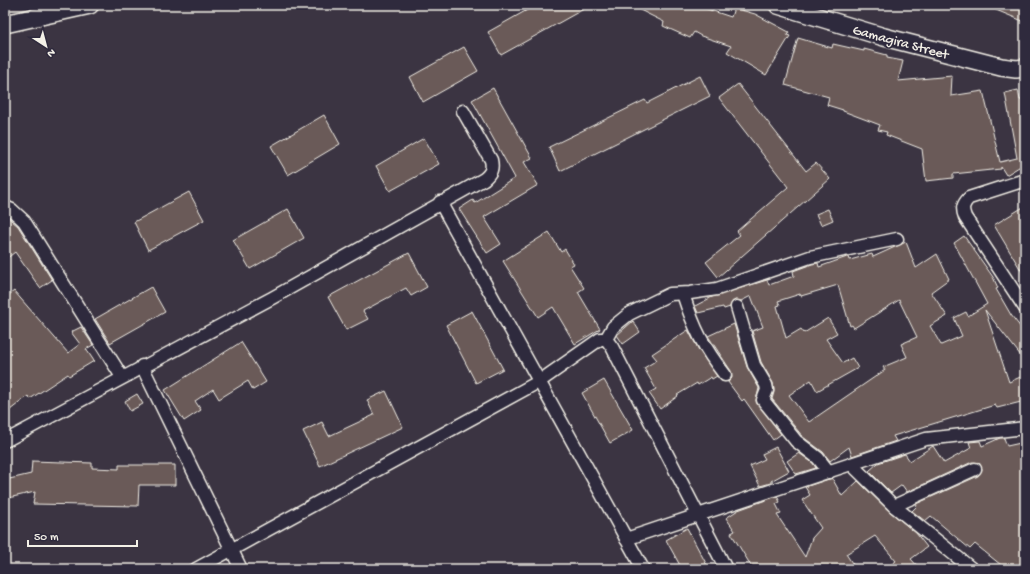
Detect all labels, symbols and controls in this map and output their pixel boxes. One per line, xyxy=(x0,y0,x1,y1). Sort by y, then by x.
street label: Gamagira Street xyxy=(850,22,951,65)
north arrow xyxy=(26,26,66,66)
text: N xyxy=(44,46,57,59)
scale bar xyxy=(28,522,137,548)
text: 50 m xyxy=(34,531,59,545)

